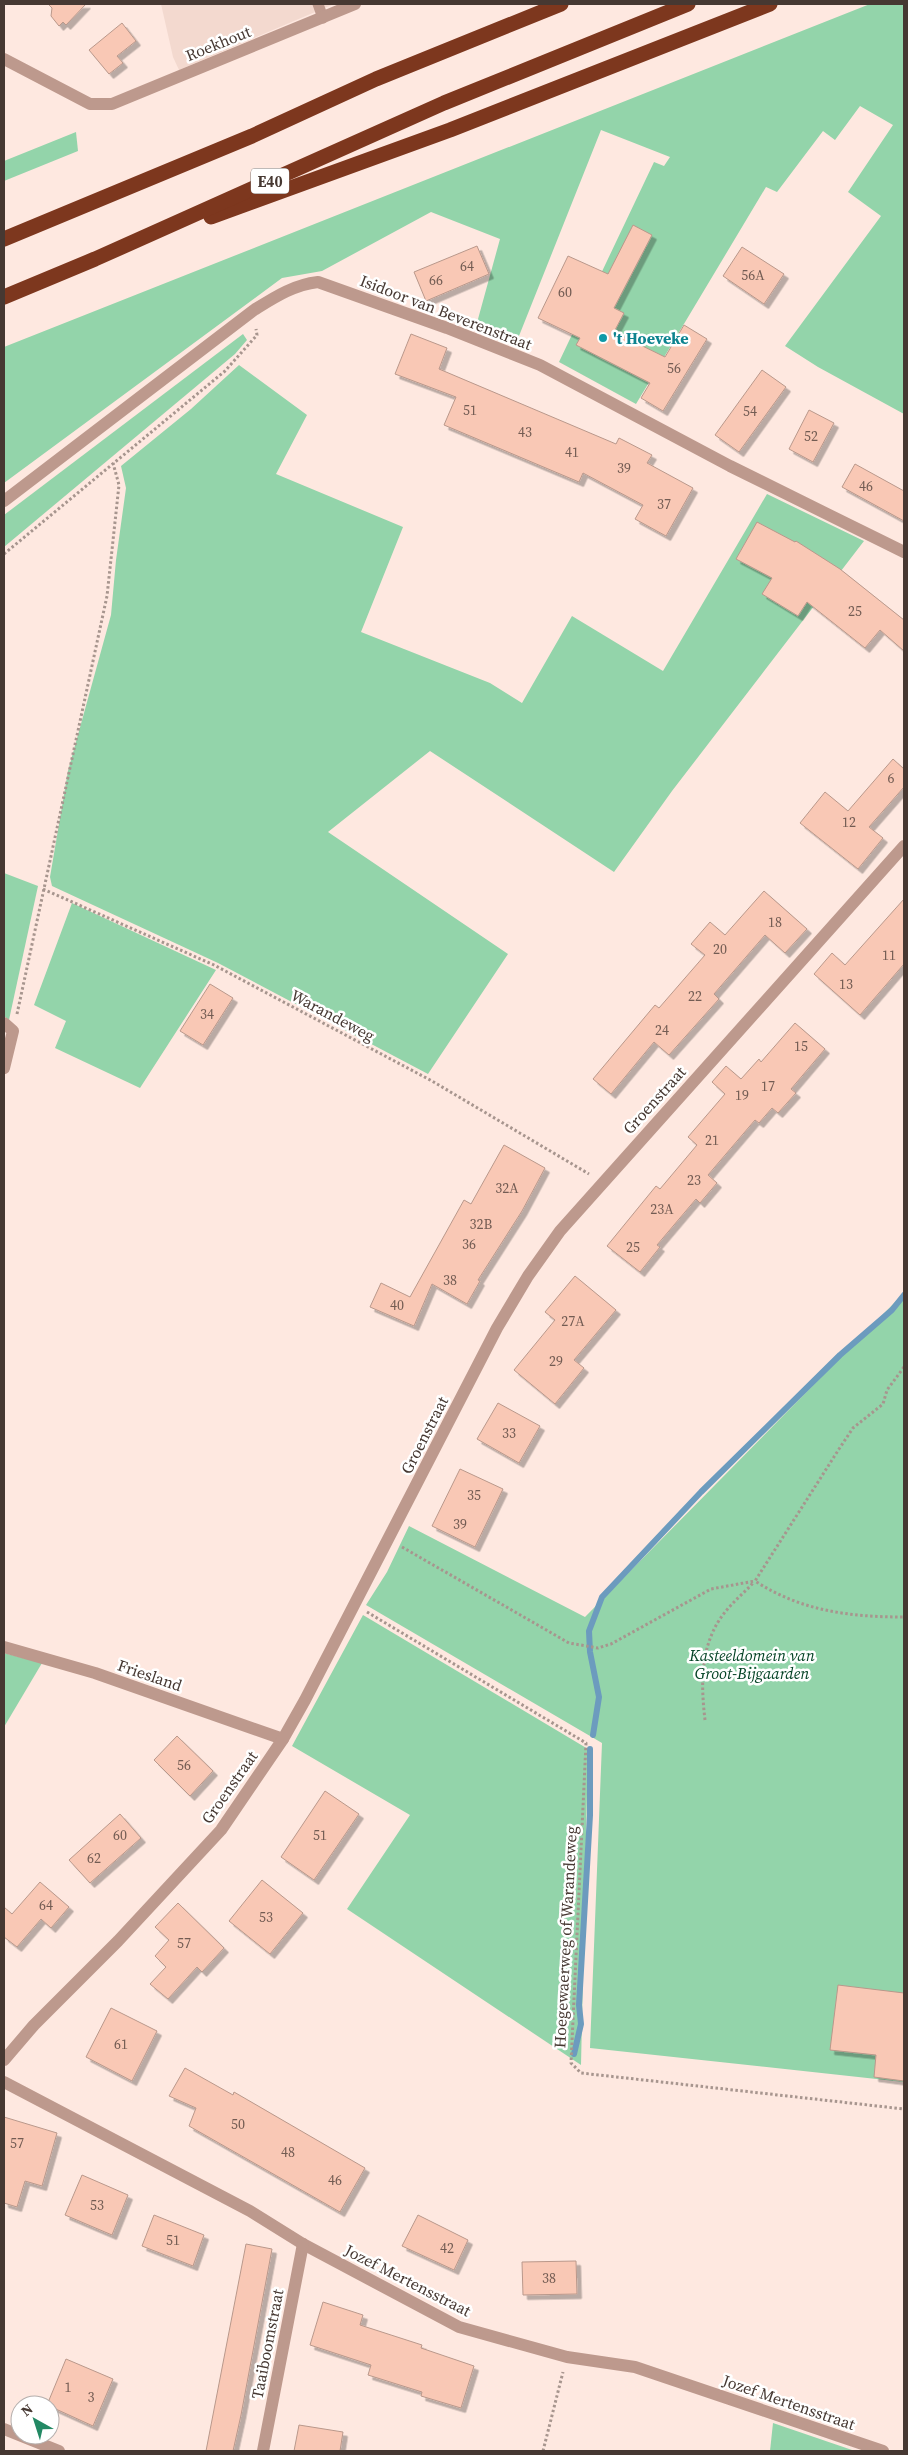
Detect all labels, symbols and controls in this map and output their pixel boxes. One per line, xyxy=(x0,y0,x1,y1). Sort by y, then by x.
street label: Roekhout xyxy=(182,20,255,66)
road number: E40 xyxy=(251,168,289,194)
house number: 64 xyxy=(460,256,474,276)
house number: 56A xyxy=(741,265,765,285)
street label: Isidoor van Beverenstraat xyxy=(357,269,536,355)
house number: 66 xyxy=(429,270,443,290)
house number: 60 xyxy=(558,282,572,302)
place label: 't Hoeveke xyxy=(613,327,689,349)
marker: 't Hoeveke xyxy=(597,332,609,344)
house number: 56 xyxy=(667,358,681,378)
house number: 51 xyxy=(463,400,477,420)
house number: 54 xyxy=(743,401,757,421)
house number: 43 xyxy=(518,422,532,442)
house number: 52 xyxy=(804,426,818,446)
house number: 41 xyxy=(565,442,579,462)
house number: 39 xyxy=(617,458,631,478)
house number: 46 xyxy=(859,476,873,496)
house number: 37 xyxy=(657,494,671,514)
house number: 25 xyxy=(848,601,862,621)
house number: 6 xyxy=(888,768,895,788)
house number: 12 xyxy=(842,812,856,832)
house number: 18 xyxy=(768,912,782,932)
house number: 20 xyxy=(713,939,727,959)
house number: 11 xyxy=(882,945,896,965)
house number: 13 xyxy=(839,974,853,994)
street label: Warandeweg xyxy=(287,984,379,1046)
house number: 22 xyxy=(688,986,702,1006)
house number: 34 xyxy=(200,1004,214,1024)
house number: 24 xyxy=(655,1020,669,1040)
house number: 15 xyxy=(794,1036,808,1056)
street label: Groenstraat xyxy=(618,1061,691,1139)
house number: 17 xyxy=(761,1076,775,1096)
house number: 19 xyxy=(735,1085,749,1105)
house number: 21 xyxy=(705,1130,719,1150)
house number: 23 xyxy=(687,1170,701,1190)
house number: 32A xyxy=(495,1178,519,1198)
house number: 23A xyxy=(650,1199,674,1219)
house number: 32B xyxy=(470,1214,493,1234)
house number: 36 xyxy=(462,1234,476,1254)
house number: 25 xyxy=(626,1237,640,1257)
house number: 38 xyxy=(443,1270,457,1290)
house number: 40 xyxy=(390,1295,404,1315)
house number: 27A xyxy=(561,1311,585,1331)
house number: 29 xyxy=(549,1351,563,1371)
street label: Groenstraat xyxy=(395,1392,453,1478)
house number: 33 xyxy=(502,1423,516,1443)
house number: 35 xyxy=(467,1485,481,1505)
house number: 39 xyxy=(453,1514,467,1534)
park label: Kasteeldomein van Groot-Bijgaarden xyxy=(688,1644,815,1684)
street label: Friesland xyxy=(115,1654,185,1696)
street label: Groenstraat xyxy=(196,1745,263,1828)
house number: 56 xyxy=(177,1755,191,1775)
house number: 60 xyxy=(113,1825,127,1845)
house number: 51 xyxy=(313,1825,327,1845)
street label: Hoegewaerweg of Warandeweg xyxy=(548,1825,582,2049)
house number: 62 xyxy=(87,1848,101,1868)
house number: 64 xyxy=(39,1895,53,1915)
house number: 53 xyxy=(259,1907,273,1927)
house number: 57 xyxy=(177,1933,191,1953)
house number: 61 xyxy=(114,2034,128,2054)
house number: 50 xyxy=(231,2114,245,2134)
house number: 57 xyxy=(10,2133,24,2153)
house number: 48 xyxy=(281,2142,295,2162)
house number: 46 xyxy=(328,2170,342,2190)
house number: 53 xyxy=(90,2195,104,2215)
house number: 51 xyxy=(166,2230,180,2250)
street label: Jozef Mertensstraat xyxy=(340,2238,475,2322)
house number: 42 xyxy=(440,2238,454,2258)
house number: 38 xyxy=(542,2268,556,2288)
street label: Taaiboomstraat xyxy=(246,2286,289,2401)
street label: Jozef Mertensstraat xyxy=(719,2369,859,2435)
house number: 1 xyxy=(65,2377,72,2397)
house number: 3 xyxy=(88,2387,95,2407)
north arrow xyxy=(10,2395,60,2445)
text: N xyxy=(17,2399,37,2421)

